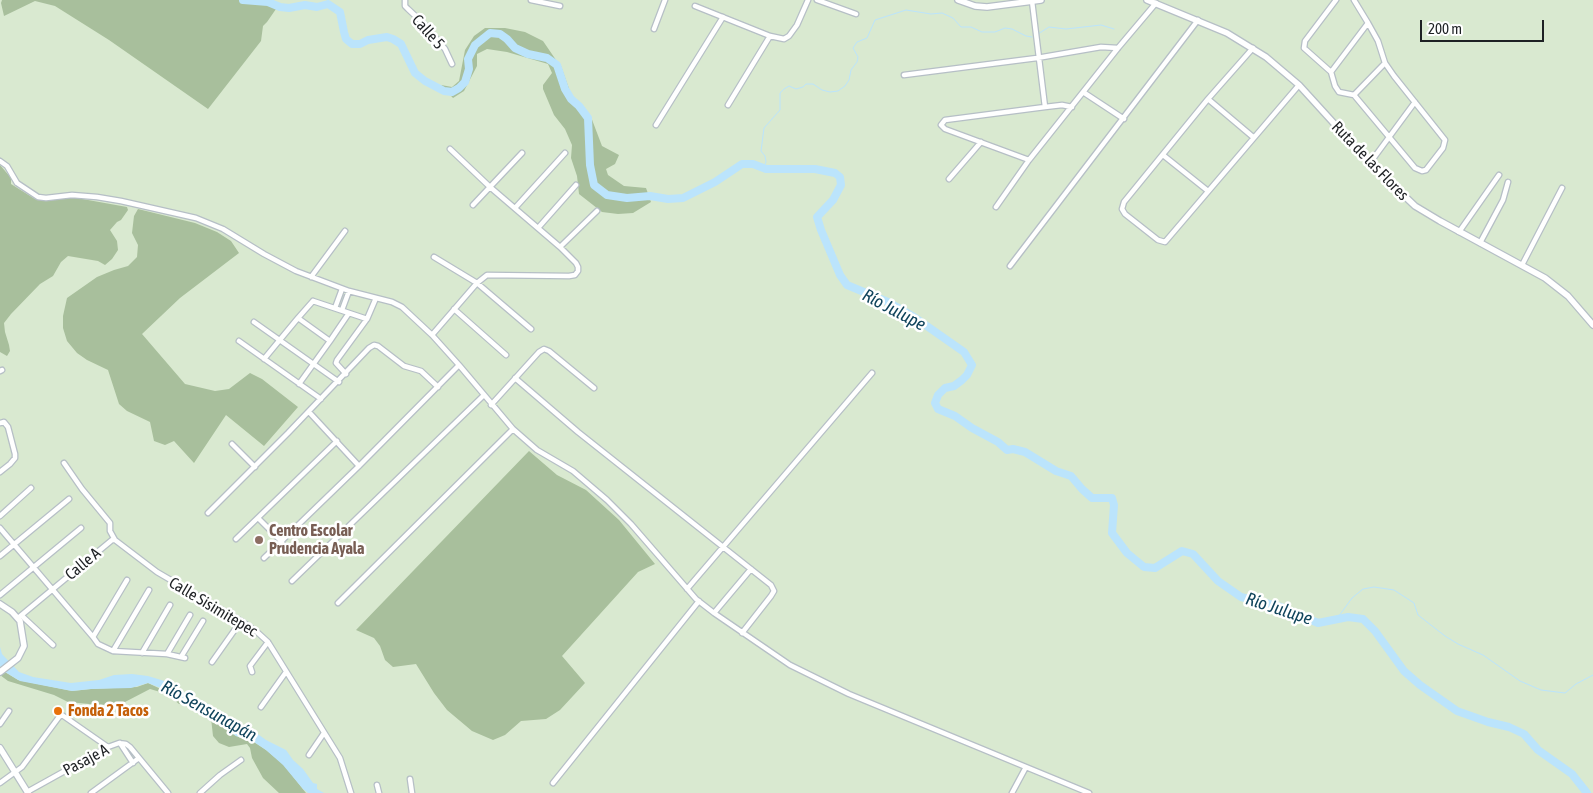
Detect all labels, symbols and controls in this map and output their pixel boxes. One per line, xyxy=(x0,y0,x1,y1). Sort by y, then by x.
scale bar xyxy=(1423,10,1547,42)
street label: Calle 5 xyxy=(408,11,448,53)
text: 200 m xyxy=(1428,20,1462,37)
street label: Ruta de las Flores xyxy=(1328,118,1412,204)
water label: Río Julupe xyxy=(859,284,929,336)
place label: Centro Escolar Prudencia Ayala xyxy=(269,521,365,559)
marker: Centro Escolar Prudencia Ayala xyxy=(253,534,265,546)
street label: Calle A xyxy=(61,544,105,584)
street label: Calle Sisimitepec xyxy=(165,573,261,641)
water label: Río Julupe xyxy=(1243,588,1315,630)
water label: Río Sensunapán xyxy=(157,676,261,746)
place label: Fonda 2 Tacos xyxy=(68,701,149,721)
marker: Fonda 2 Tacos xyxy=(52,705,64,717)
street label: Pasaje A xyxy=(60,740,112,780)

